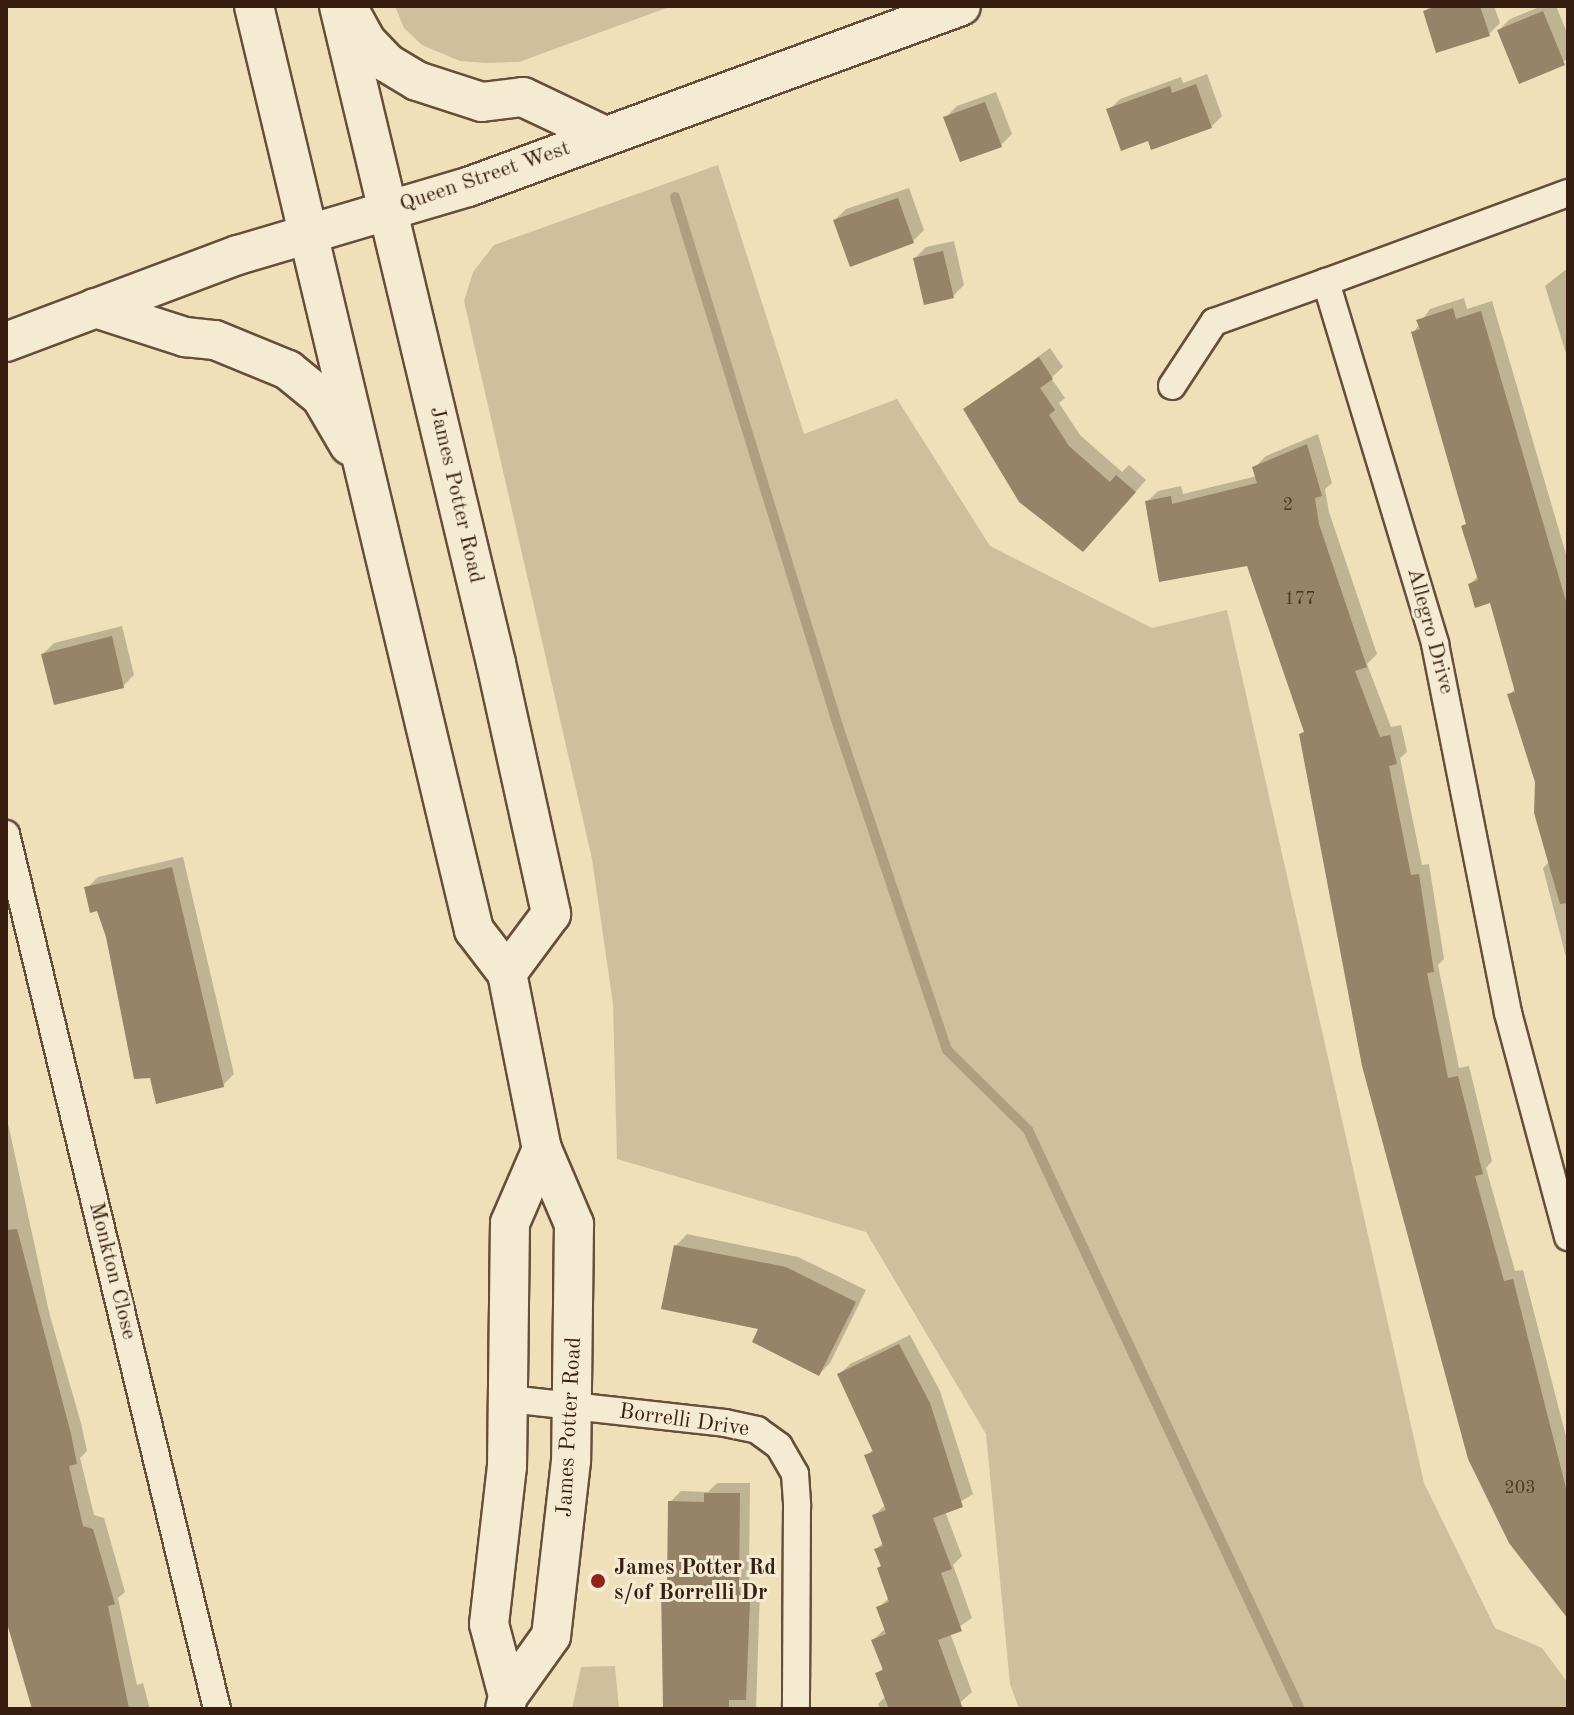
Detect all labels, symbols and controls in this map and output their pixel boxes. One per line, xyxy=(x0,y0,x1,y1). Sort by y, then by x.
street label: Queen Street West xyxy=(396,135,574,219)
street label: James Potter Road xyxy=(423,404,489,586)
house number: 2 xyxy=(1283,494,1293,516)
street label: Allegro Drive xyxy=(1400,565,1460,697)
house number: 177 xyxy=(1284,588,1316,610)
street label: Monkton Close xyxy=(82,1200,142,1342)
street label: James Potter Road xyxy=(552,1336,588,1518)
street label: Borrelli Drive xyxy=(617,1399,751,1443)
house number: 203 xyxy=(1504,1477,1536,1499)
place label: James Potter Rd s/of Borrelli Dr xyxy=(614,1555,776,1606)
marker: James Potter Rd s/of Borrelli Dr xyxy=(589,1572,607,1590)

